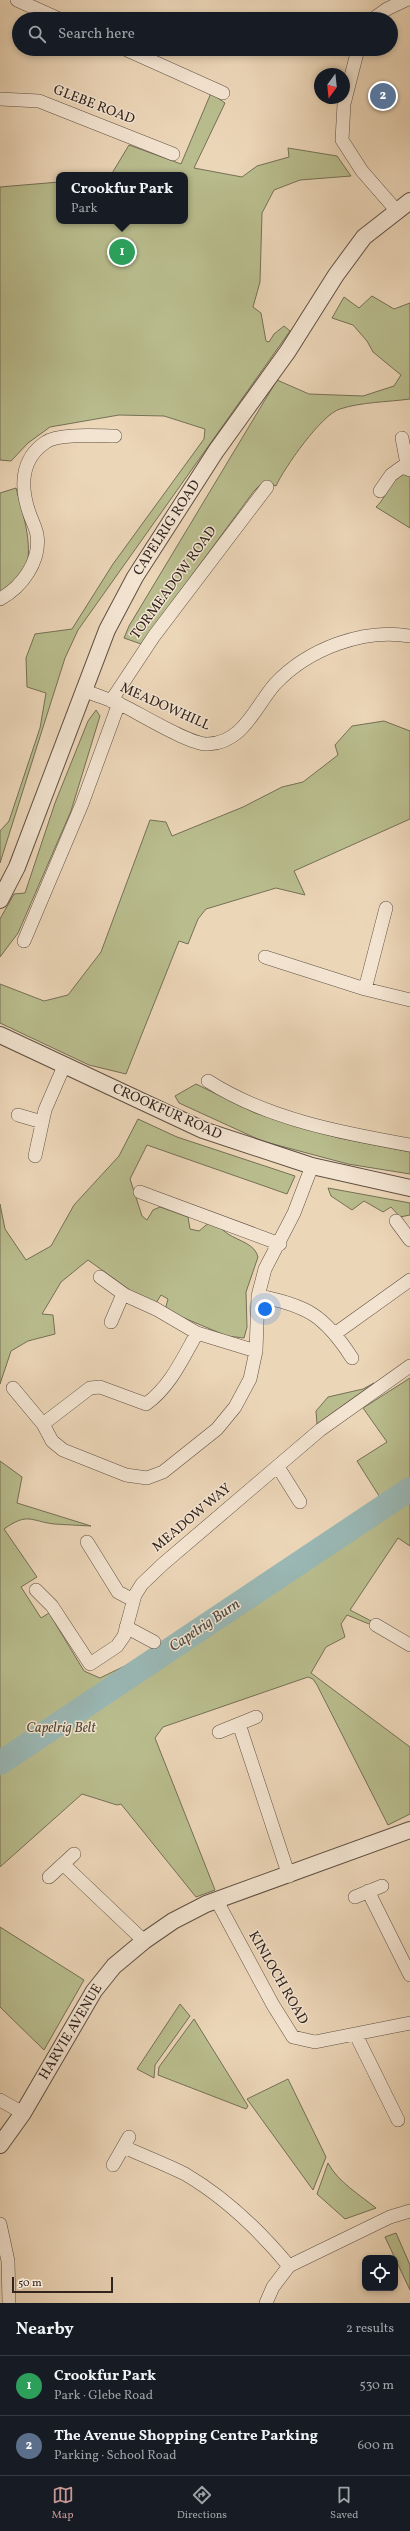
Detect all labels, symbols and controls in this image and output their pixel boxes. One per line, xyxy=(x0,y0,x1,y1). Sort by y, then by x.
search box xyxy=(12,12,398,56)
icon: search xyxy=(26,23,48,45)
text: Search here xyxy=(58,24,135,45)
north arrow xyxy=(314,68,350,104)
street label: GLEBE ROAD xyxy=(50,81,138,129)
pin: 2 xyxy=(370,81,396,111)
popup xyxy=(56,172,188,224)
text: Crookfur Park xyxy=(71,179,173,200)
text: Park xyxy=(71,200,98,218)
pin: 1 xyxy=(109,237,135,267)
street label: CAPELRIG ROAD xyxy=(129,477,205,579)
street label: TORMEADOW ROAD xyxy=(127,523,221,643)
street label: MEADOWHILL xyxy=(117,679,213,735)
street label: CROOKFUR ROAD xyxy=(109,1079,225,1145)
your location xyxy=(255,1299,275,1319)
street label: MEADOW WAY xyxy=(148,1479,236,1557)
water label: Capelrig Burn xyxy=(165,1594,245,1658)
park label: Capelrig Belt xyxy=(26,1719,96,1738)
street label: KINLOCH ROAD xyxy=(244,1928,312,2028)
street label: HARVIE AVENUE xyxy=(35,1980,107,2084)
map controls xyxy=(362,2255,398,2291)
button: locate xyxy=(362,2255,398,2291)
scale bar xyxy=(12,2275,113,2294)
text: 50 m xyxy=(18,2276,42,2291)
text: Nearby xyxy=(16,2318,74,2341)
text: 2 results xyxy=(346,2320,394,2338)
text: Crookfur Park xyxy=(54,2366,156,2387)
text: 1 xyxy=(26,2377,32,2395)
text: 530 m xyxy=(359,2377,394,2395)
text: Park · Glebe Road xyxy=(54,2387,153,2405)
text: The Avenue Shopping Centre Parking xyxy=(54,2426,318,2447)
text: 2 xyxy=(26,2437,32,2455)
text: 600 m xyxy=(357,2437,394,2455)
text: Parking · School Road xyxy=(54,2447,177,2465)
tab: Map xyxy=(52,2484,74,2523)
tab: Directions xyxy=(177,2484,227,2523)
tab: Saved xyxy=(330,2484,358,2523)

